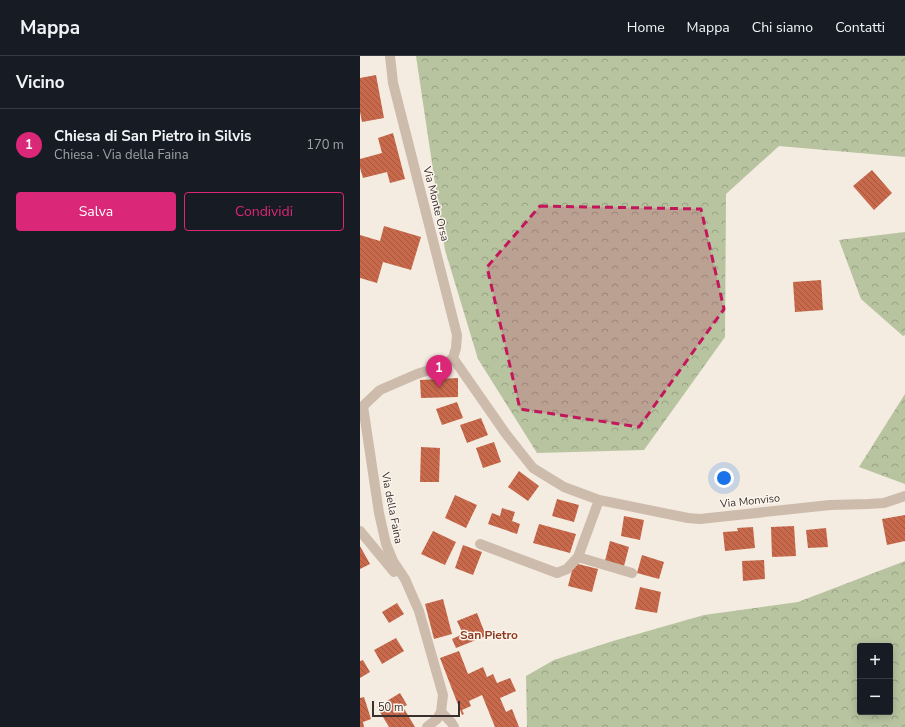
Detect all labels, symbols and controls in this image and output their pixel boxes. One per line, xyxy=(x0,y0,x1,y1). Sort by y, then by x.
text: Mappa xyxy=(20,15,80,41)
text: Home xyxy=(627,18,665,37)
text: Mappa xyxy=(687,18,730,37)
text: Chi siamo xyxy=(752,18,813,37)
text: Contatti xyxy=(835,18,885,37)
text: Vicino xyxy=(16,71,65,94)
text: Chiesa di San Pietro in Silvis xyxy=(54,126,251,146)
text: 1 xyxy=(25,136,33,154)
text: 170 m xyxy=(306,136,344,154)
text: Chiesa · Via della Faina xyxy=(54,146,189,164)
street label: Via Monte Orsa xyxy=(419,164,453,243)
button: Salva xyxy=(16,192,176,231)
button: Condividi xyxy=(184,192,344,231)
pin: 1 xyxy=(426,355,452,388)
your location xyxy=(714,468,734,488)
street label: Via della Faina xyxy=(378,470,406,545)
street label: Via Monviso xyxy=(718,490,781,512)
district label: San Pietro xyxy=(460,627,518,643)
map controls xyxy=(857,643,893,715)
button: + xyxy=(857,643,893,679)
button: − xyxy=(857,679,893,715)
scale bar xyxy=(372,699,460,718)
text: 50 m xyxy=(378,700,403,715)

